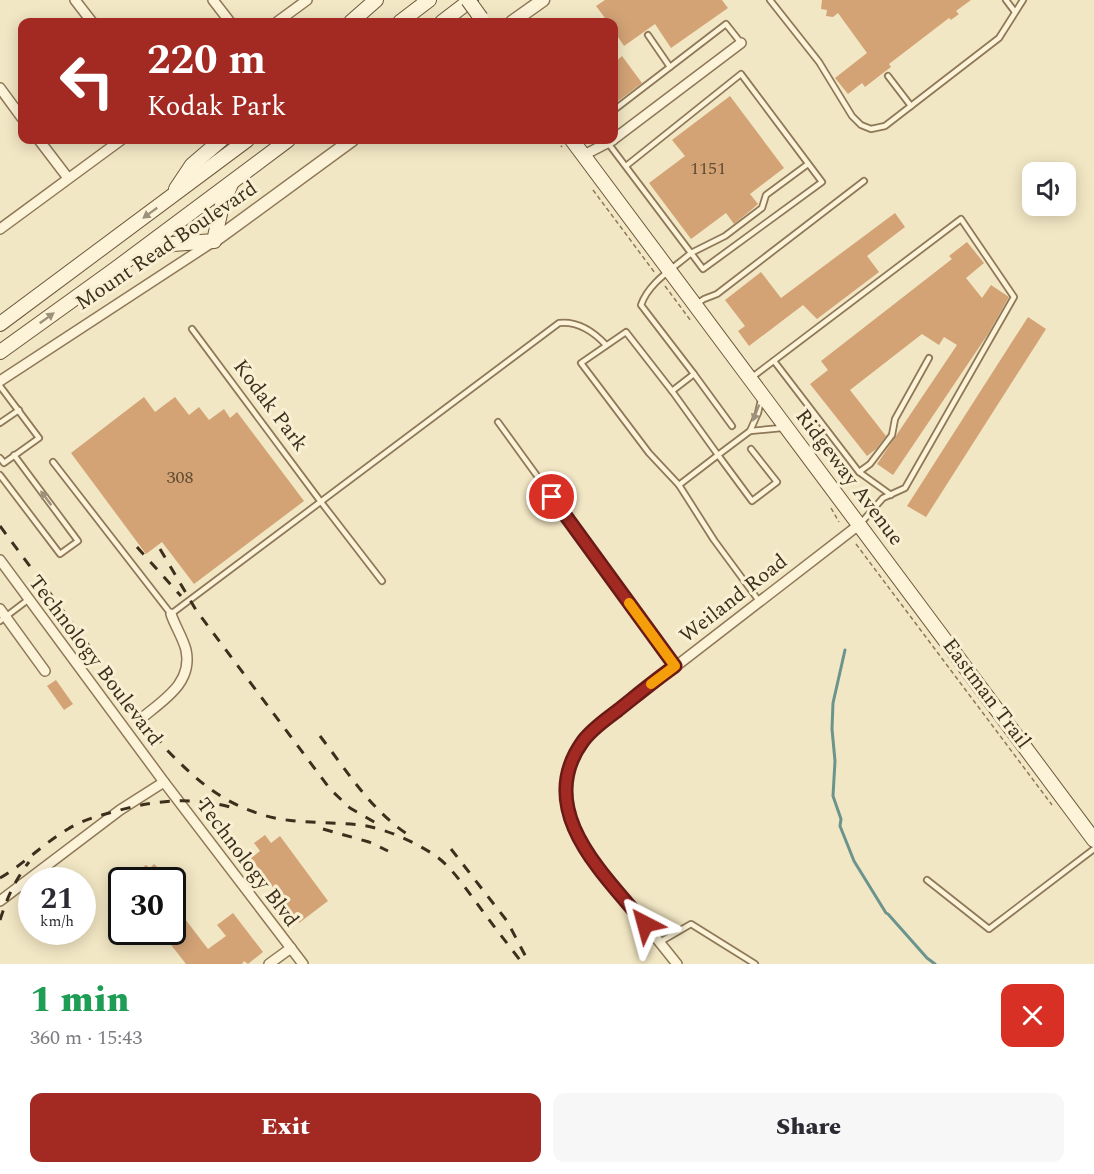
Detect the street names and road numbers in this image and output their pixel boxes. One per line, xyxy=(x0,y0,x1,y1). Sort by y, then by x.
street label: Mount Read Boulevard xyxy=(69,173,264,319)
street label: Kodak Park xyxy=(225,353,316,459)
street label: Ridgeway Avenue xyxy=(787,402,911,553)
street label: Weiland Road xyxy=(673,546,795,651)
street label: Technology Boulevard xyxy=(20,568,170,753)
street label: Eastman Trail xyxy=(934,632,1038,756)
street label: Technology Blvd xyxy=(188,791,307,934)

